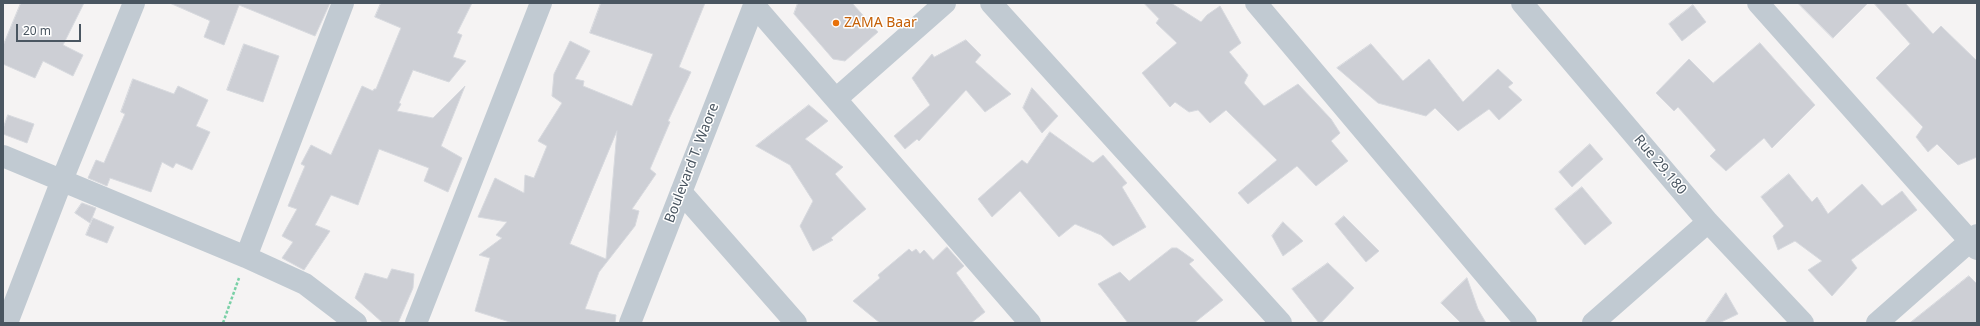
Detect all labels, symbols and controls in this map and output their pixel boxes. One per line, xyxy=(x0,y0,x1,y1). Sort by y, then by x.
place label: ZAMA Baar xyxy=(844,15,917,31)
scale bar xyxy=(18,16,83,42)
marker: ZAMA Baar xyxy=(831,18,841,28)
text: 20 m xyxy=(23,22,51,39)
street label: Boulevard T. Waore xyxy=(661,101,723,225)
street label: Rue 29.180 xyxy=(1630,132,1690,198)

